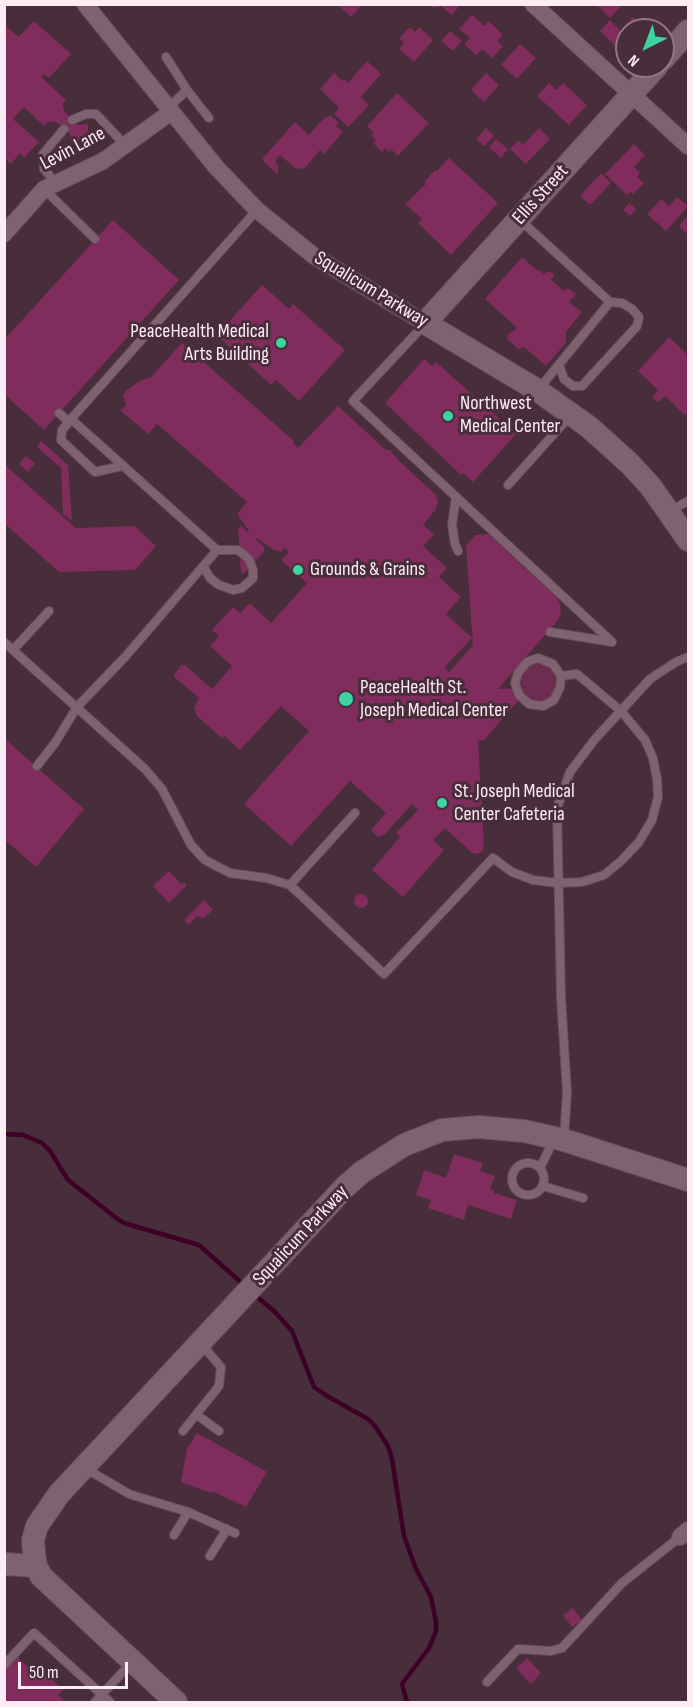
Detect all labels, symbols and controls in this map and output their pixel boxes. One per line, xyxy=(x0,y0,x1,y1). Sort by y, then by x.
north arrow xyxy=(615,18,675,78)
text: N xyxy=(624,50,643,70)
street label: Levin Lane xyxy=(36,122,110,176)
street label: Ellis Street xyxy=(508,160,574,230)
street label: Squalicum Parkway xyxy=(310,247,432,333)
place label: PeaceHealth Medical Arts Building xyxy=(130,320,269,367)
marker: PeaceHealth Medical Arts Building xyxy=(274,336,288,350)
place label: Northwest Medical Center xyxy=(460,392,560,439)
marker: Northwest Medical Center xyxy=(441,409,455,423)
place label: Grounds & Grains xyxy=(310,558,425,582)
marker: Grounds & Grains xyxy=(291,563,305,577)
place label: PeaceHealth St. Joseph Medical Center xyxy=(360,676,508,723)
marker: PeaceHealth St. Joseph Medical Center xyxy=(337,690,355,708)
place label: St. Joseph Medical Center Cafeteria xyxy=(454,780,575,827)
marker: St. Joseph Medical Center Cafeteria xyxy=(435,796,449,810)
street label: Squalicum Parkway xyxy=(248,1181,354,1291)
scale bar xyxy=(21,1650,130,1688)
text: 50 m xyxy=(29,1662,59,1683)

